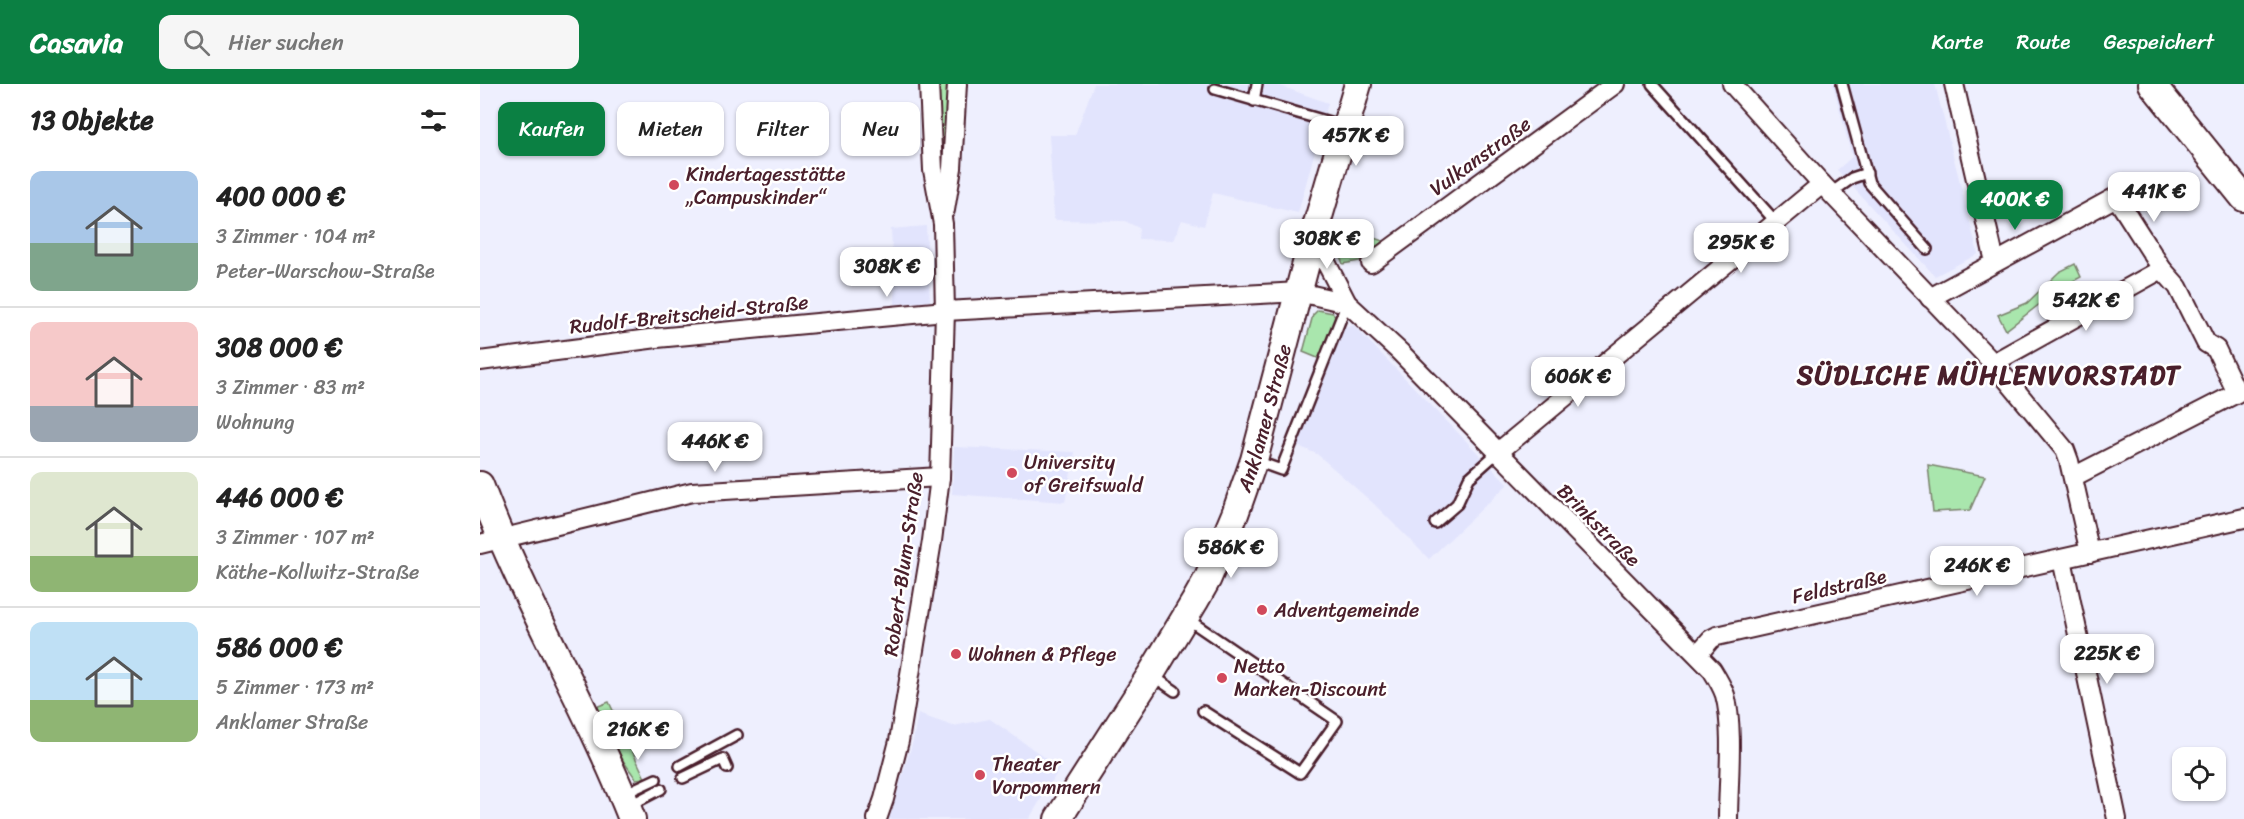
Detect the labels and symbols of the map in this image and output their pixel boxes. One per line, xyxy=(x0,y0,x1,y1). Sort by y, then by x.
street label: Vulkanstraße xyxy=(1422,107,1539,206)
pin: 457K € xyxy=(1307,116,1405,167)
place label: Kindertagesstätte „Campuskinder“ xyxy=(685,157,846,215)
pin: 441K € xyxy=(2105,172,2203,223)
marker: Kindertagesstätte „Campuskinder“ xyxy=(667,178,681,192)
pin: 400K € xyxy=(1966,180,2064,231)
pin: 308K € xyxy=(1278,219,1376,270)
pin: 295K € xyxy=(1692,223,1790,274)
pin: 308K € xyxy=(838,247,936,298)
pin: 542K € xyxy=(2037,281,2135,332)
street label: Rudolf-Breitscheid-Straße xyxy=(568,285,810,344)
street label: Anklamer Straße xyxy=(1227,340,1302,498)
district label: SÜDLICHE MÜHLENVORSTADT xyxy=(1796,352,2182,398)
pin: 606K € xyxy=(1529,357,1627,408)
pin: 446K € xyxy=(666,422,764,473)
place label: University of Greifswald xyxy=(1024,445,1144,503)
marker: University of Greifswald xyxy=(1005,466,1019,480)
street label: Robert-Blum-Straße xyxy=(873,470,934,658)
street label: Brinkstraße xyxy=(1548,475,1649,576)
pin: 586K € xyxy=(1182,528,1280,579)
pin: 246K € xyxy=(1928,546,2026,597)
street label: Feldstraße xyxy=(1788,559,1890,614)
place label: Adventgemeinde xyxy=(1273,593,1419,628)
marker: Adventgemeinde xyxy=(1255,603,1269,617)
pin: 225K € xyxy=(2058,634,2156,685)
place label: Wohnen & Pflege xyxy=(968,637,1116,672)
marker: Wohnen & Pflege xyxy=(949,647,963,661)
place label: Netto Marken-Discount xyxy=(1234,649,1387,707)
marker: Netto Marken-Discount xyxy=(1215,671,1229,685)
pin: 216K € xyxy=(589,710,687,761)
place label: Theater Vorpommern xyxy=(992,747,1101,805)
marker: Theater Vorpommern xyxy=(973,768,987,782)

